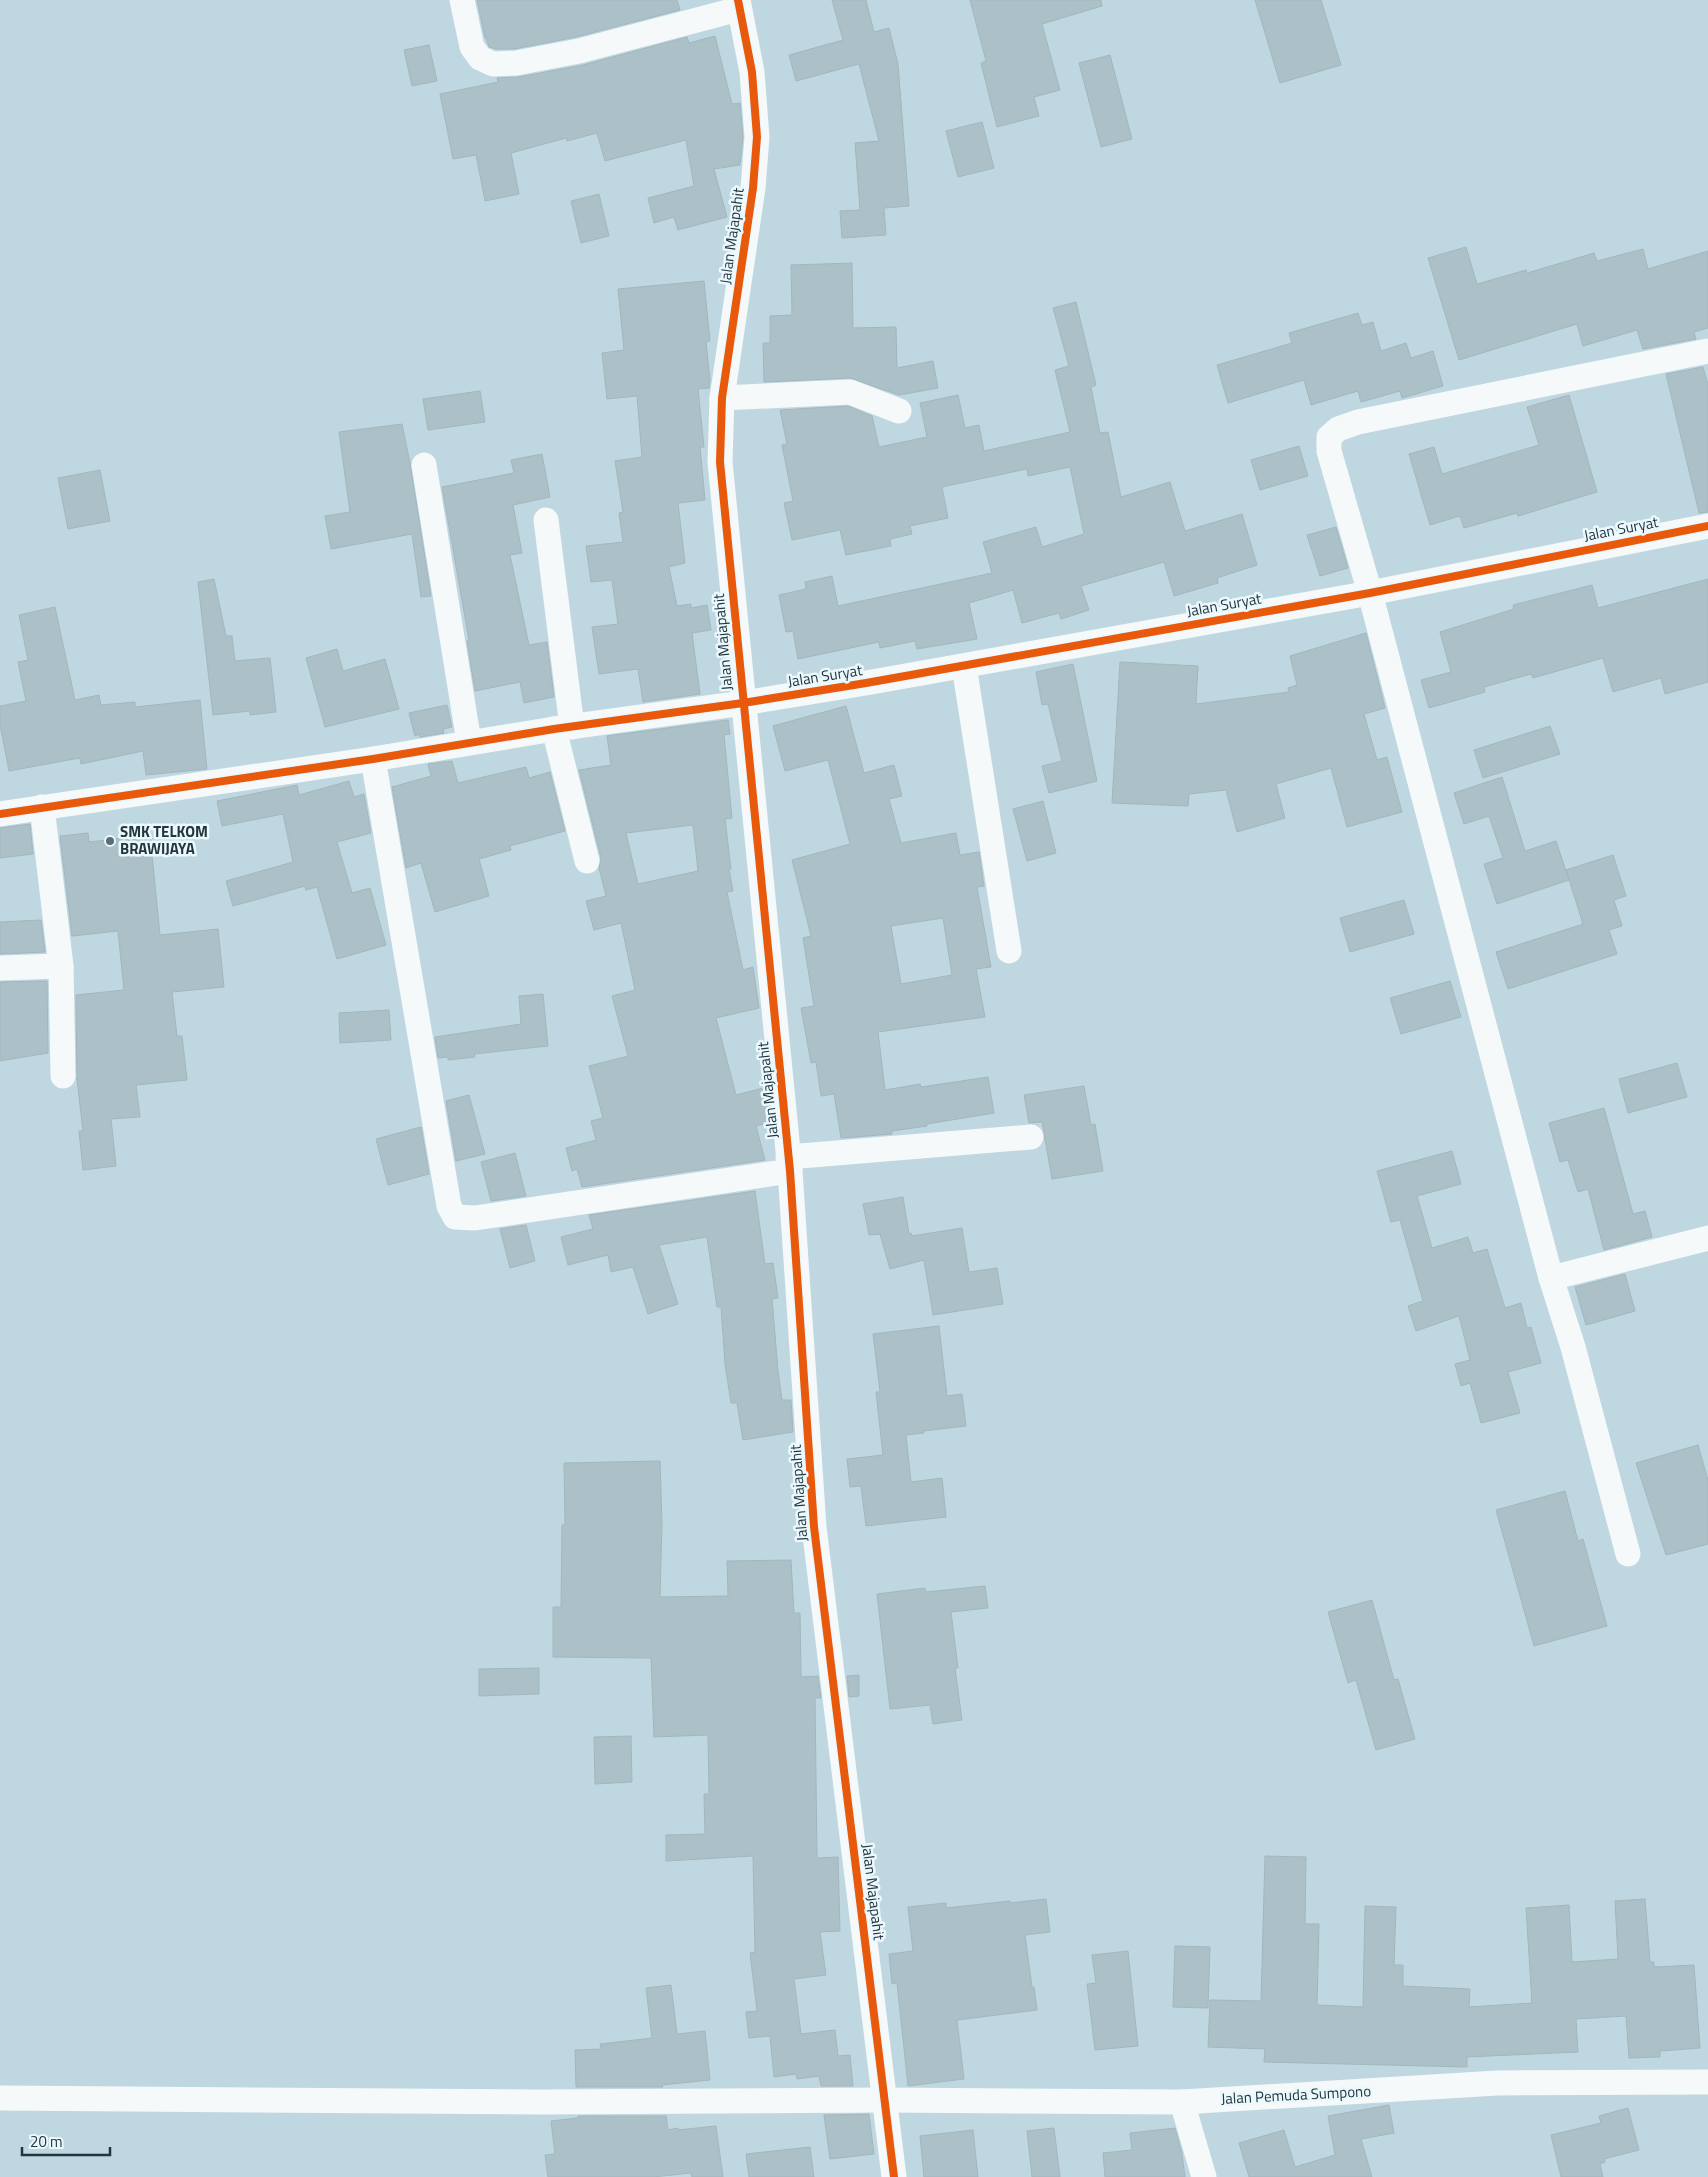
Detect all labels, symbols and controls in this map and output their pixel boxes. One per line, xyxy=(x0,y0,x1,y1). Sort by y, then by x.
street label: Jalan Majapahit xyxy=(713,186,750,286)
street label: Jalan Suryat xyxy=(1582,510,1661,547)
street label: Jalan Suryat xyxy=(1185,587,1264,622)
street label: Jalan Majapahit xyxy=(707,592,738,691)
street label: Jalan Suryat xyxy=(786,658,865,693)
place label: SMK TELKOM BRAWIJAYA xyxy=(120,820,208,860)
marker: SMK TELKOM BRAWIJAYA xyxy=(104,835,116,847)
street label: Jalan Majapahit xyxy=(751,1040,784,1140)
street label: Jalan Majapahit xyxy=(784,1443,813,1542)
street label: Jalan Majapahit xyxy=(856,1842,891,1942)
street label: Jalan Pemuda Sumpono xyxy=(1220,2079,1372,2110)
scale bar xyxy=(22,2124,110,2156)
text: 20 m xyxy=(30,2130,63,2153)

